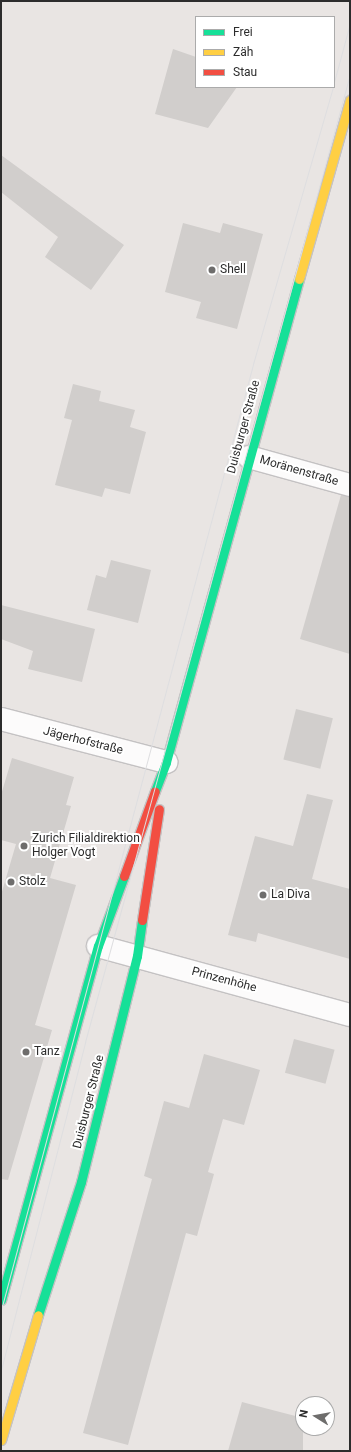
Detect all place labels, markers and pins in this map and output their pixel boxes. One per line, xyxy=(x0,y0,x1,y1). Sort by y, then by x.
place label: Shell xyxy=(220,263,246,277)
marker: Shell xyxy=(207,265,217,275)
place label: Zurich Filialdirektion Holger Vogt xyxy=(32,832,140,860)
marker: Zurich Filialdirektion Holger Vogt xyxy=(19,841,29,851)
place label: Stolz xyxy=(19,875,46,889)
marker: Stolz xyxy=(6,877,16,887)
place label: La Diva xyxy=(271,888,310,902)
marker: La Diva xyxy=(258,890,268,900)
place label: Tanz xyxy=(34,1045,60,1059)
marker: Tanz xyxy=(21,1047,31,1057)

